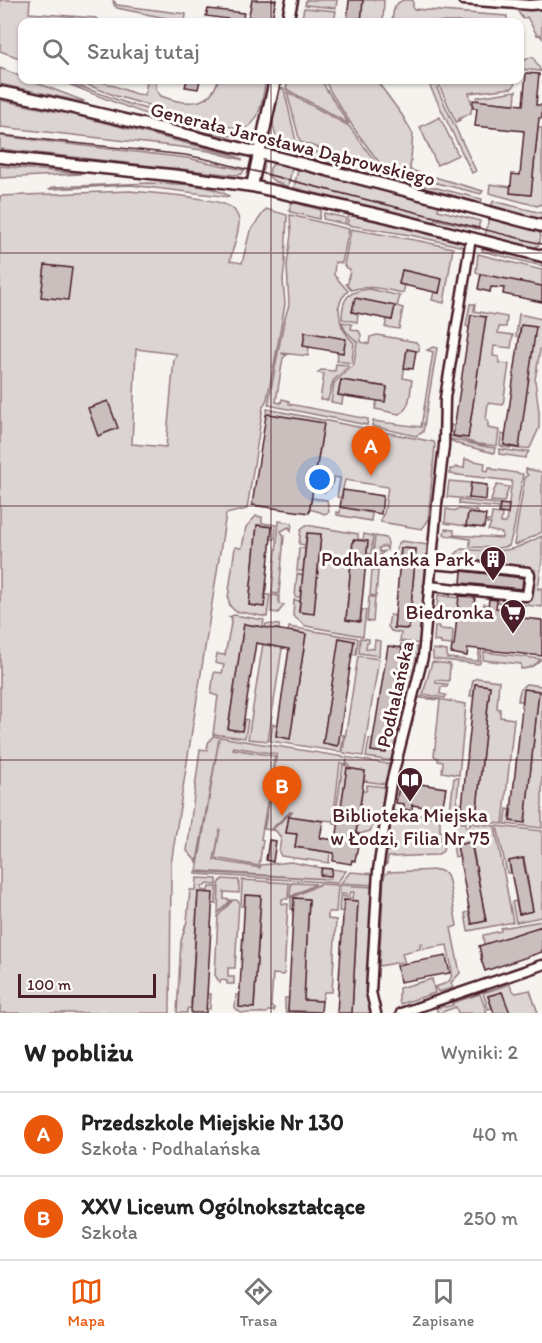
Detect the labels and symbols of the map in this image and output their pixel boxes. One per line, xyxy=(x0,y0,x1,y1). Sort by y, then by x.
street label: Generała Jarosława Dąbrowskiego xyxy=(148,97,438,191)
pin: A xyxy=(352,426,391,476)
your location xyxy=(305,465,334,494)
building icon: Podhalańska Park xyxy=(478,544,508,582)
place label: Podhalańska Park xyxy=(321,547,475,571)
supermarket icon: Biedronka xyxy=(498,597,528,635)
place label: Biedronka xyxy=(406,600,495,624)
street label: Podhalańska xyxy=(371,638,419,750)
library icon: Biblioteka Miejska w Łodzi, Filia Nr 75 xyxy=(395,765,425,803)
pin: B xyxy=(262,766,302,816)
place label: Biblioteka Miejska w Łodzi, Filia Nr 75 xyxy=(330,803,490,850)
scale bar xyxy=(18,971,156,998)

